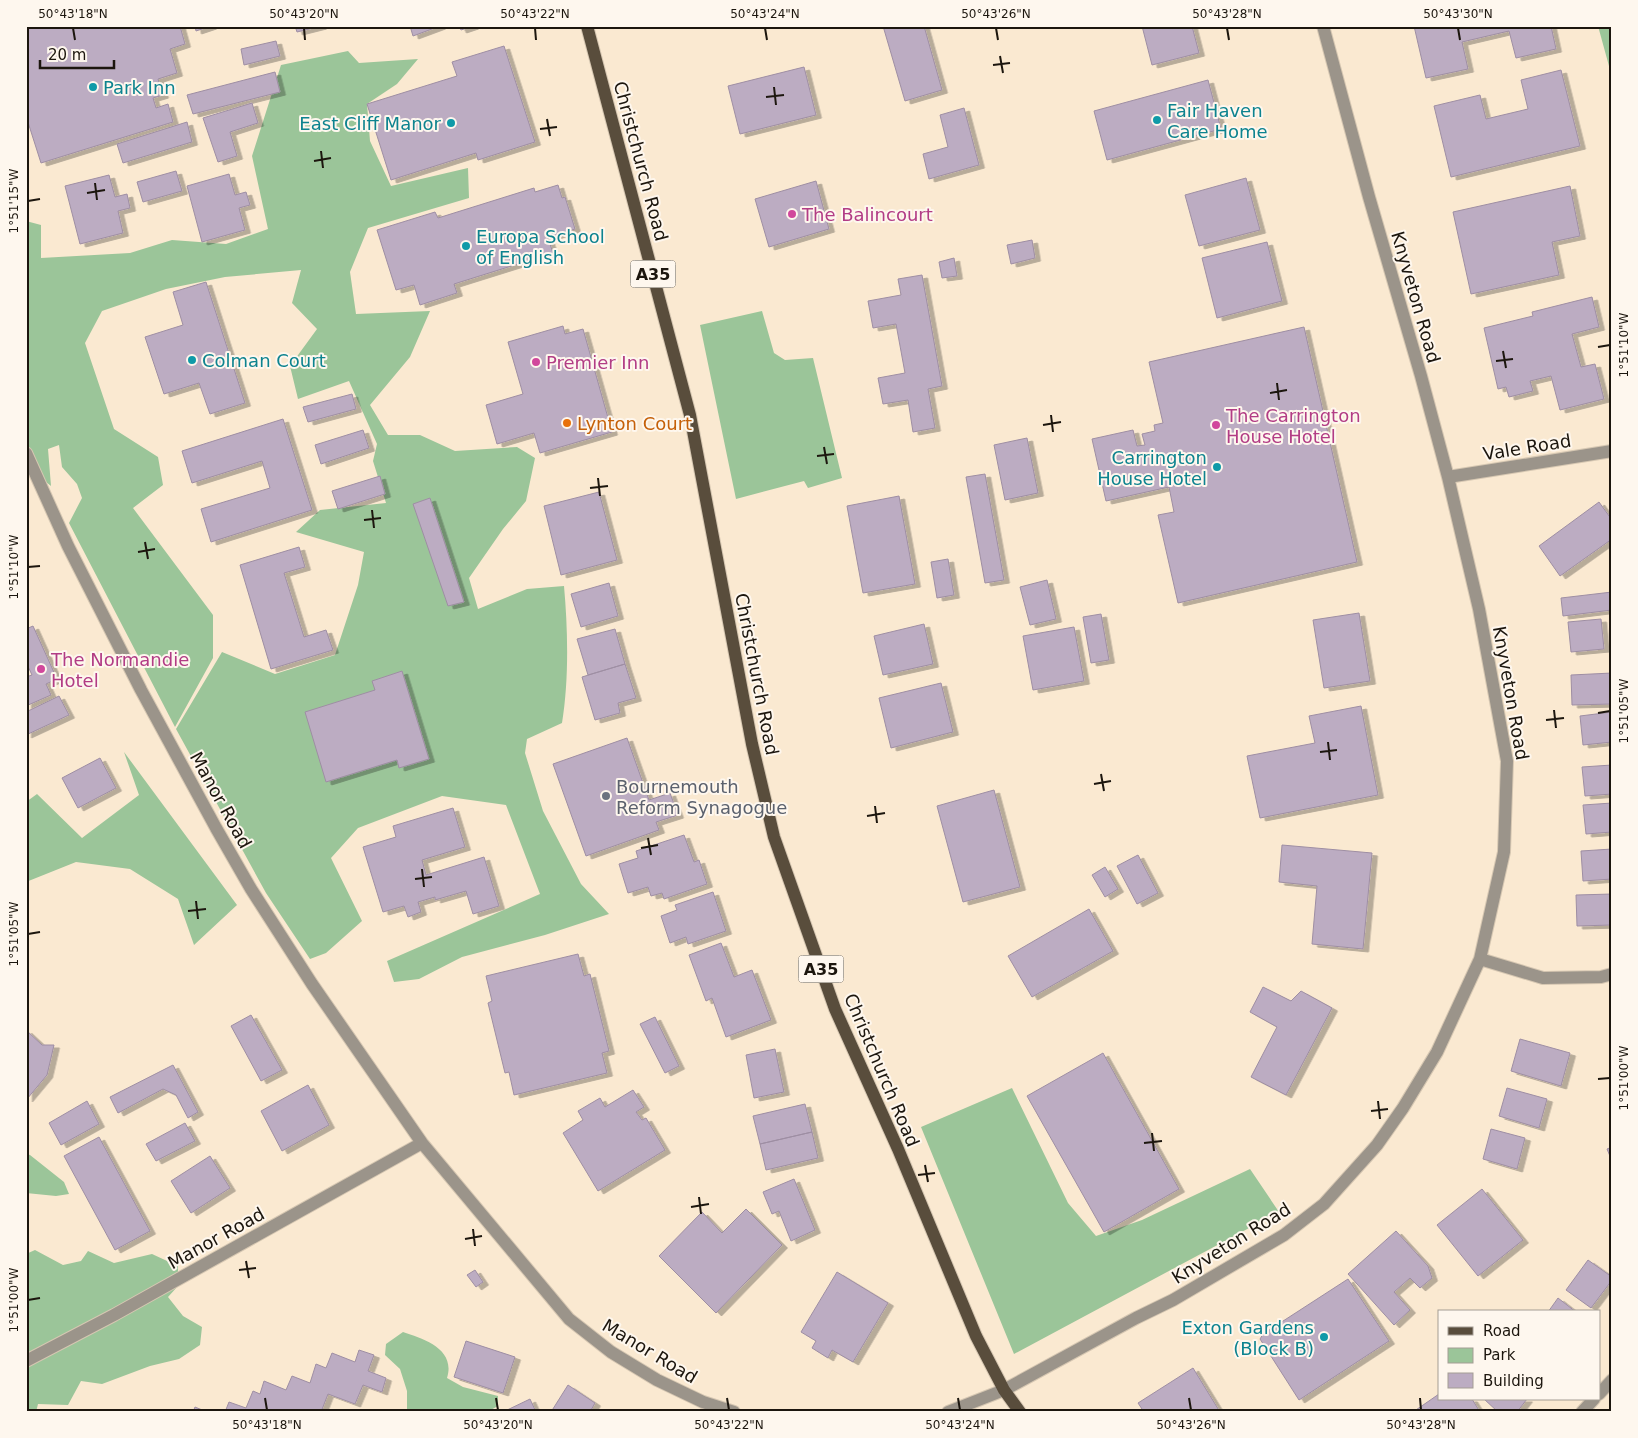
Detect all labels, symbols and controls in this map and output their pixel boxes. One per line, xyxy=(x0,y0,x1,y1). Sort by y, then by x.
text: 50°43'18"N xyxy=(38,7,108,21)
text: 50°43'20"N xyxy=(269,7,339,21)
text: 50°43'22"N xyxy=(500,7,570,21)
text: 50°43'24"N xyxy=(730,7,800,21)
text: 50°43'26"N xyxy=(961,7,1031,21)
text: 50°43'28"N xyxy=(1192,7,1262,21)
text: 50°43'30"N xyxy=(1423,7,1493,21)
scale bar xyxy=(40,38,114,70)
text: 20 m xyxy=(48,46,86,64)
place label: Park Inn xyxy=(103,77,176,98)
street label: Christchurch Road xyxy=(610,79,672,243)
marker: Park Inn xyxy=(87,81,99,93)
place label: Fair Haven Care Home xyxy=(1167,100,1268,142)
place label: East Cliff Manor xyxy=(299,113,442,134)
marker: Fair Haven Care Home xyxy=(1151,114,1163,126)
marker: East Cliff Manor xyxy=(445,117,457,129)
text: 1°51'15"W xyxy=(7,168,21,233)
place label: The Balincourt xyxy=(801,204,933,225)
marker: The Balincourt xyxy=(786,208,798,220)
place label: Europa School of English xyxy=(476,226,605,268)
street label: Knyveton Road xyxy=(1387,229,1445,365)
marker: Europa School of English xyxy=(460,240,472,252)
road number: A35 xyxy=(630,260,676,288)
text: 1°51'10"W xyxy=(1617,312,1631,377)
place label: Colman Court xyxy=(202,350,326,371)
place label: Premier Inn xyxy=(546,352,649,373)
marker: Colman Court xyxy=(186,354,198,366)
marker: Premier Inn xyxy=(530,356,542,368)
place label: The Carrington House Hotel xyxy=(1225,405,1361,447)
place label: Lynton Court xyxy=(577,413,692,434)
marker: Lynton Court xyxy=(561,417,573,429)
marker: The Carrington House Hotel xyxy=(1210,419,1222,431)
street label: Vale Road xyxy=(1481,430,1573,464)
place label: Carrington House Hotel xyxy=(1097,447,1207,489)
marker: Carrington House Hotel xyxy=(1211,461,1223,473)
text: 1°51'10"W xyxy=(7,534,21,599)
street label: Christchurch Road xyxy=(731,591,783,757)
street label: Knyveton Road xyxy=(1489,624,1533,762)
place label: The Normandie Hotel xyxy=(50,649,189,691)
marker: The Normandie Hotel xyxy=(35,663,47,675)
text: 1°51'05"W xyxy=(1617,678,1631,743)
street label: Manor Road xyxy=(186,748,256,852)
place label: Bournemouth Reform Synagogue xyxy=(616,776,787,818)
marker: Bournemouth Reform Synagogue xyxy=(600,790,612,802)
text: 1°51'05"W xyxy=(7,901,21,966)
road number: A35 xyxy=(798,956,844,982)
street label: Christchurch Road xyxy=(840,990,924,1150)
text: 1°51'00"W xyxy=(1617,1045,1631,1110)
street label: Knyveton Road xyxy=(1168,1198,1294,1288)
street label: Manor Road xyxy=(164,1203,268,1273)
text: 1°51'00"W xyxy=(7,1267,21,1332)
legend xyxy=(1438,1310,1600,1400)
street label: Manor Road xyxy=(599,1314,701,1388)
place label: Exton Gardens (Block B) xyxy=(1181,1317,1314,1359)
text: Road xyxy=(1483,1322,1521,1340)
marker: Exton Gardens (Block B) xyxy=(1318,1331,1330,1343)
text: Park xyxy=(1483,1346,1516,1364)
text: Building xyxy=(1483,1372,1544,1390)
text: 50°43'18"N xyxy=(232,1418,302,1432)
text: 50°43'20"N xyxy=(463,1418,533,1432)
text: 50°43'22"N xyxy=(694,1418,764,1432)
text: 50°43'24"N xyxy=(925,1418,995,1432)
text: 50°43'26"N xyxy=(1156,1418,1226,1432)
text: 50°43'28"N xyxy=(1386,1418,1456,1432)

